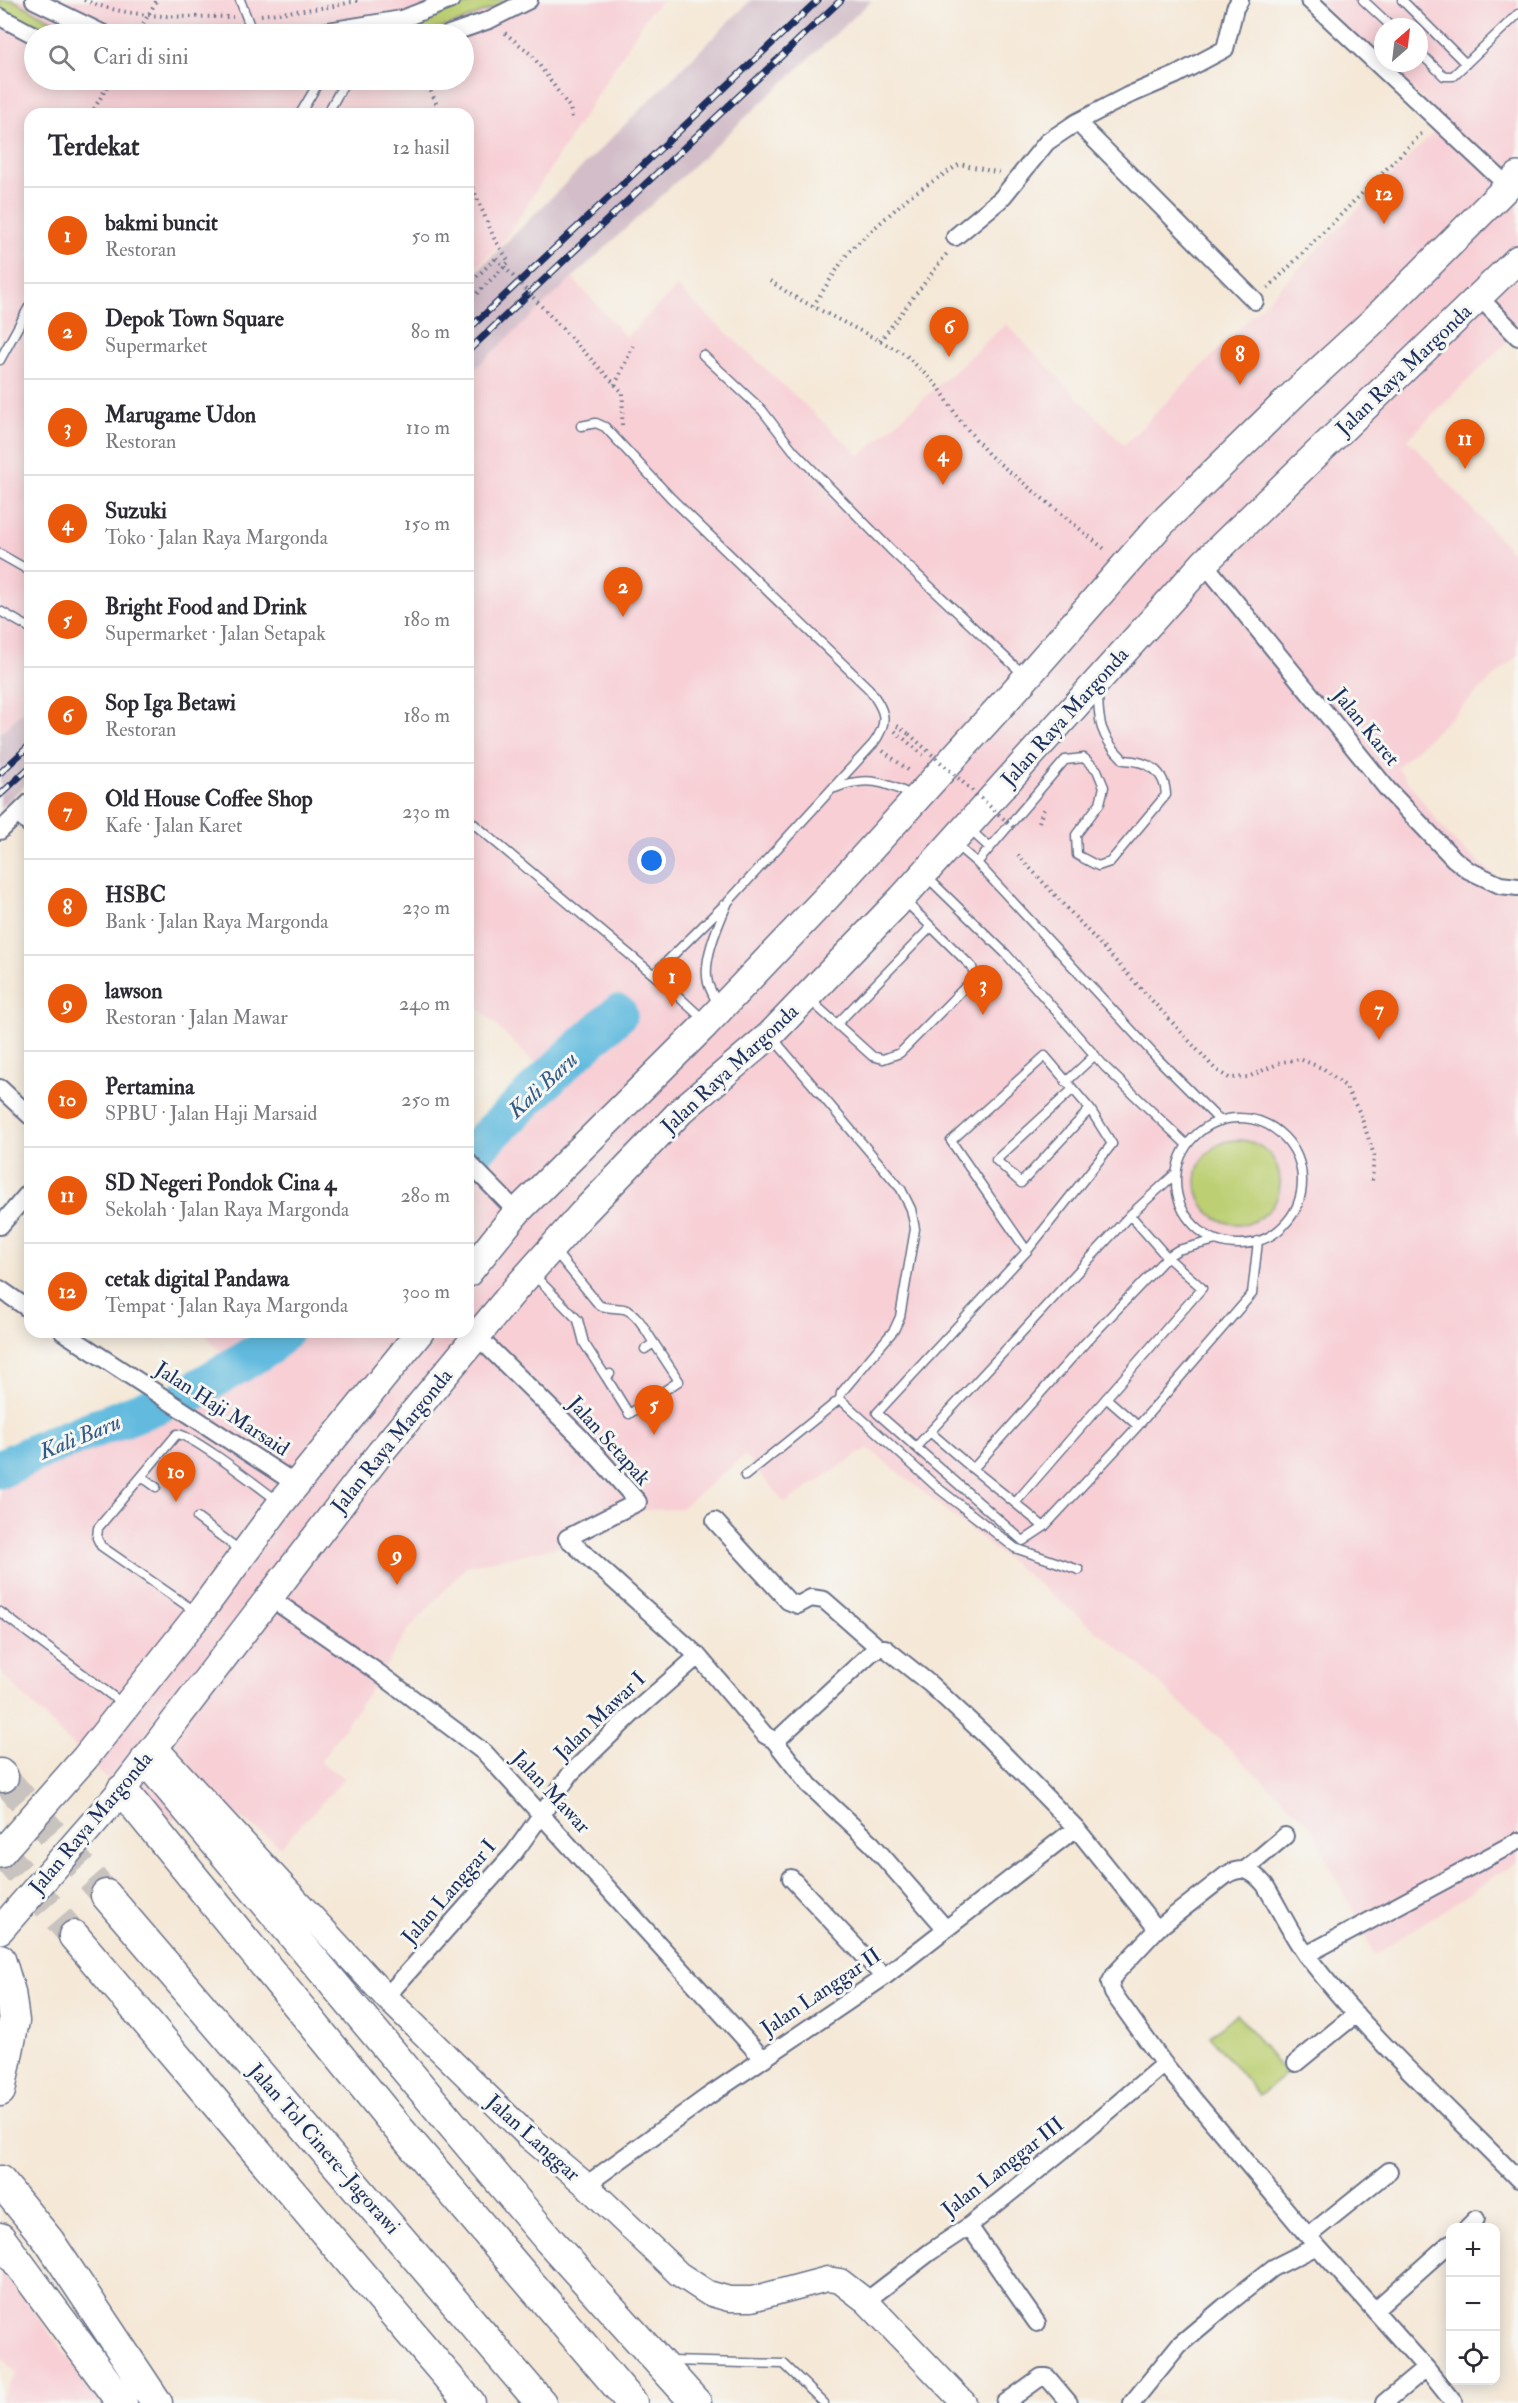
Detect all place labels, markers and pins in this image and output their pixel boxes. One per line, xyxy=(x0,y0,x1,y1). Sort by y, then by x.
pin: 12 xyxy=(1364,174,1404,224)
pin: 6 xyxy=(930,308,968,357)
pin: 8 xyxy=(1220,336,1260,385)
pin: 11 xyxy=(1446,420,1484,469)
pin: 4 xyxy=(924,436,962,485)
pin: 2 xyxy=(604,568,642,617)
pin: 1 xyxy=(652,958,692,1007)
pin: 3 xyxy=(964,966,1002,1015)
pin: 7 xyxy=(1360,990,1398,1040)
pin: 5 xyxy=(634,1386,674,1435)
pin: 10 xyxy=(156,1452,195,1502)
pin: 9 xyxy=(378,1536,416,1585)

